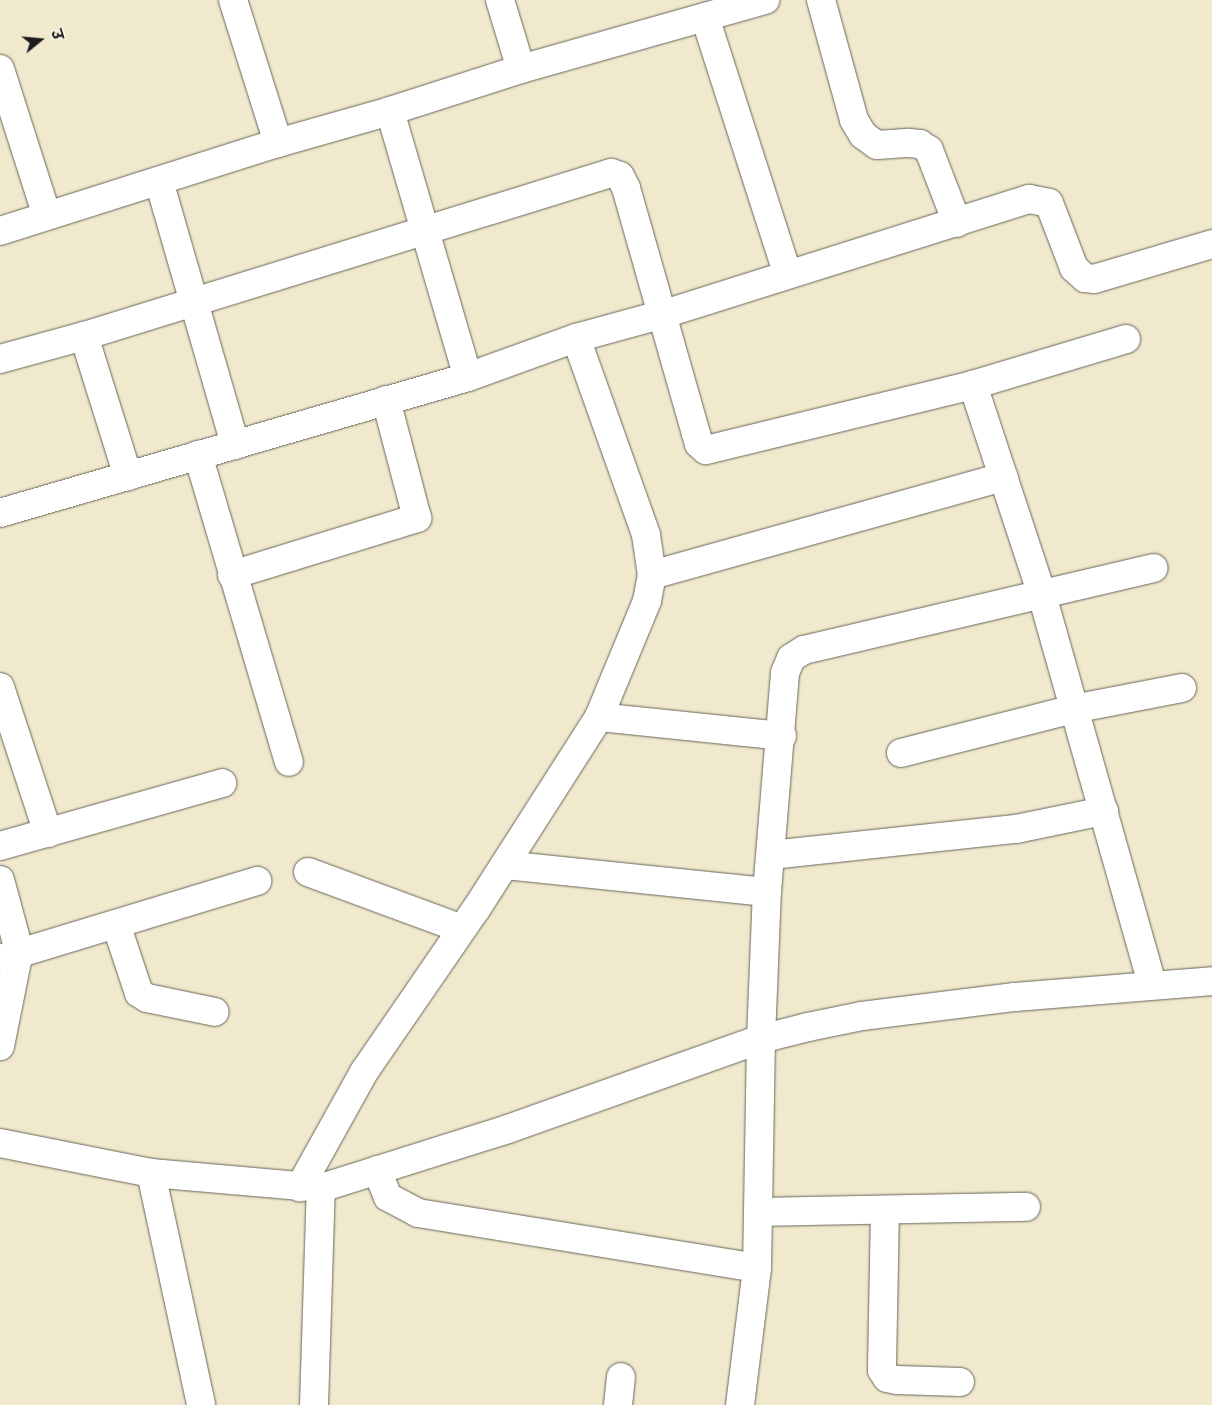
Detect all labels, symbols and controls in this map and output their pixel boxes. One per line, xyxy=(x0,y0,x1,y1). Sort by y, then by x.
north arrow xyxy=(15,15,65,65)
text: उ xyxy=(45,29,64,42)

